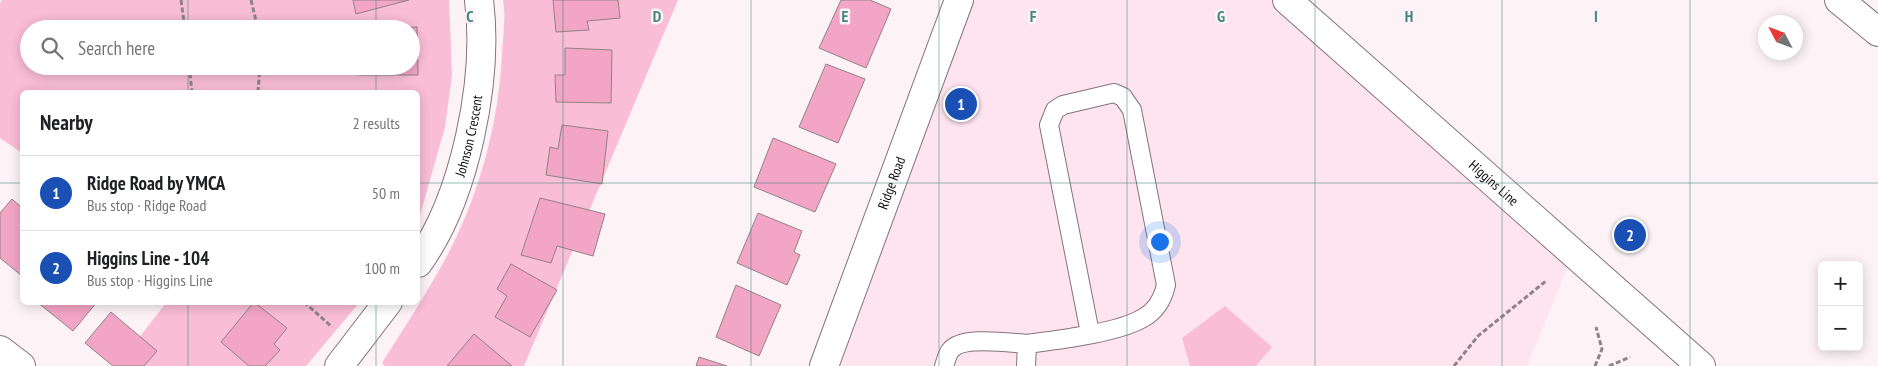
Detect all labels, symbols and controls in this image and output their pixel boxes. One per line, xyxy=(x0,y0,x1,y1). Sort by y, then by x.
text: C xyxy=(466,6,474,26)
text: D xyxy=(653,6,662,26)
text: E xyxy=(842,6,849,26)
text: F xyxy=(1030,6,1037,26)
text: G xyxy=(1217,6,1225,26)
text: H xyxy=(1405,6,1413,26)
text: I xyxy=(1594,6,1598,26)
north arrow xyxy=(1758,15,1803,60)
search box xyxy=(20,20,420,75)
icon: search xyxy=(38,34,66,62)
text: Search here xyxy=(78,36,155,60)
pin: 1 xyxy=(945,85,977,123)
street label: Johnson Crescent xyxy=(450,94,486,180)
text: Nearby xyxy=(40,109,93,136)
text: 2 results xyxy=(353,113,400,133)
street label: Ridge Road xyxy=(874,154,909,212)
street label: Higgins Line xyxy=(1465,156,1523,210)
text: Ridge Road by YMCA xyxy=(87,171,225,195)
text: 1 xyxy=(52,183,60,203)
text: 50 m xyxy=(372,183,400,203)
text: Bus stop · Ridge Road xyxy=(87,195,206,215)
pin: 2 xyxy=(1614,216,1646,254)
your location xyxy=(1147,229,1173,255)
text: Higgins Line - 104 xyxy=(87,246,209,270)
text: 2 xyxy=(52,258,60,278)
text: 100 m xyxy=(365,258,400,278)
map controls xyxy=(1818,261,1863,351)
button: + xyxy=(1818,261,1863,306)
text: Bus stop · Higgins Line xyxy=(87,270,213,290)
button: − xyxy=(1818,306,1863,351)

